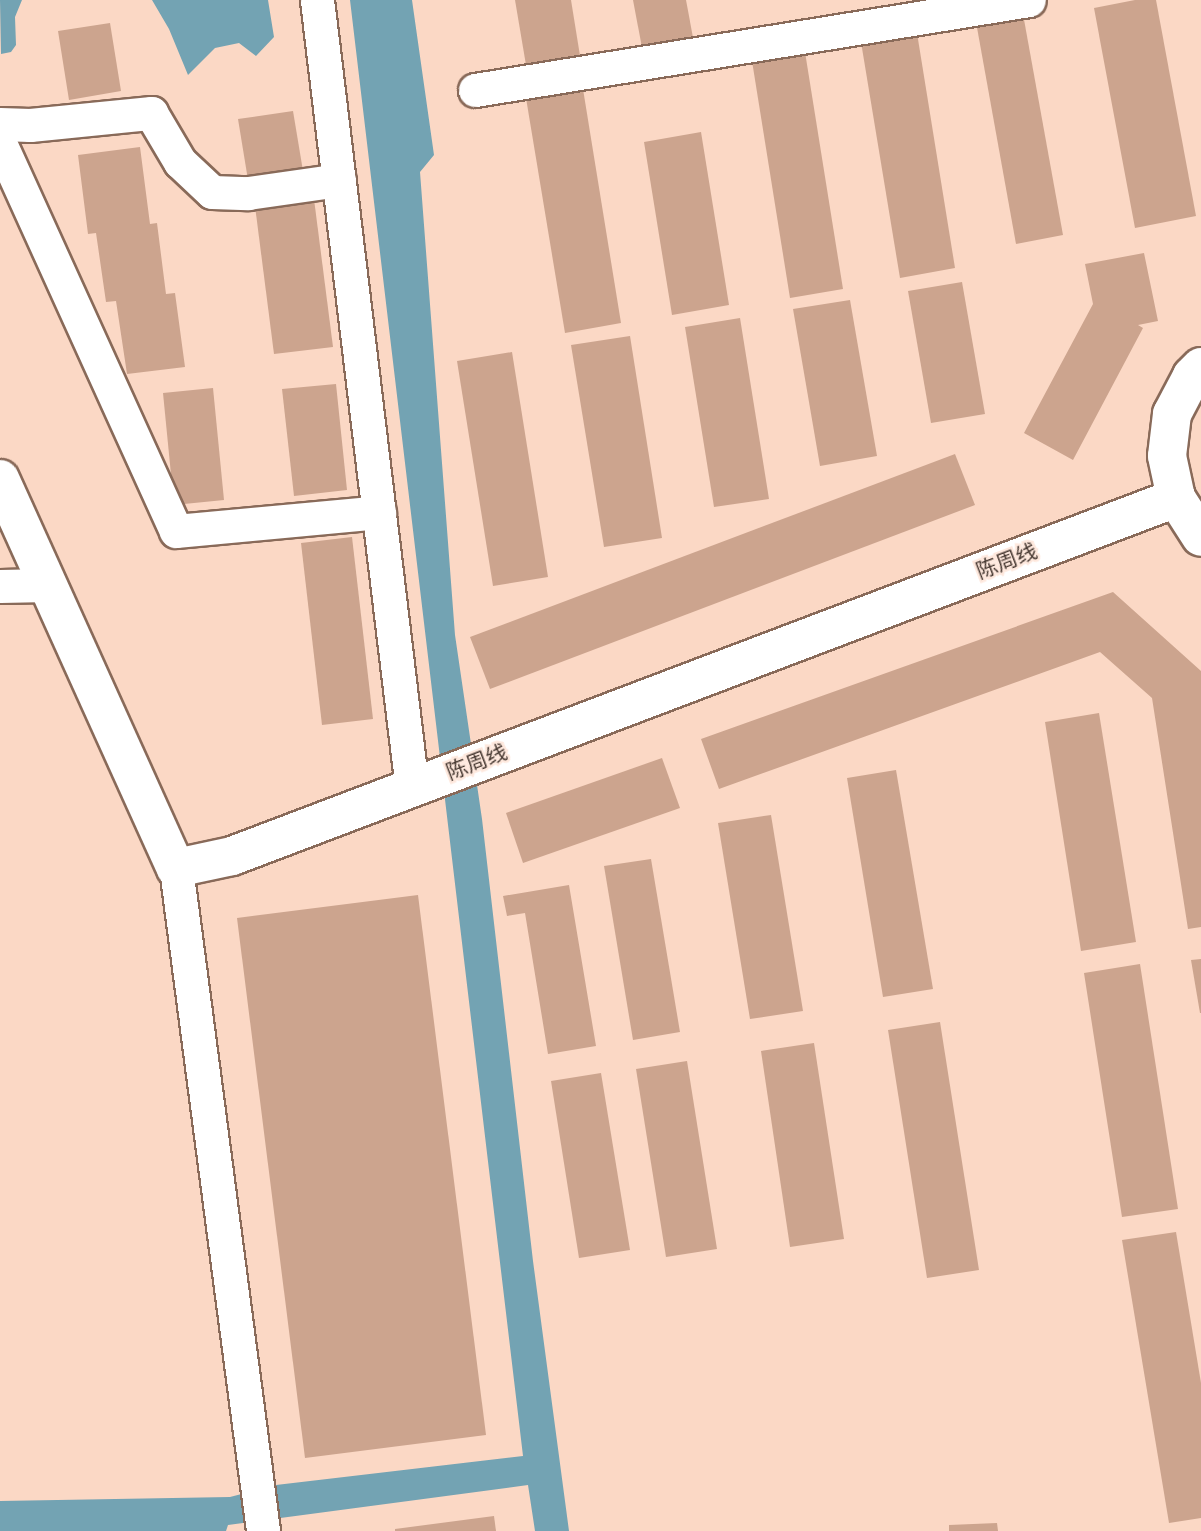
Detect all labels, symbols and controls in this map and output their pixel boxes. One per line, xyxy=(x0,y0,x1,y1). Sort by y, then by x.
street label: 陈周线 xyxy=(973,539,1041,585)
street label: 陈周线 xyxy=(443,740,511,786)

